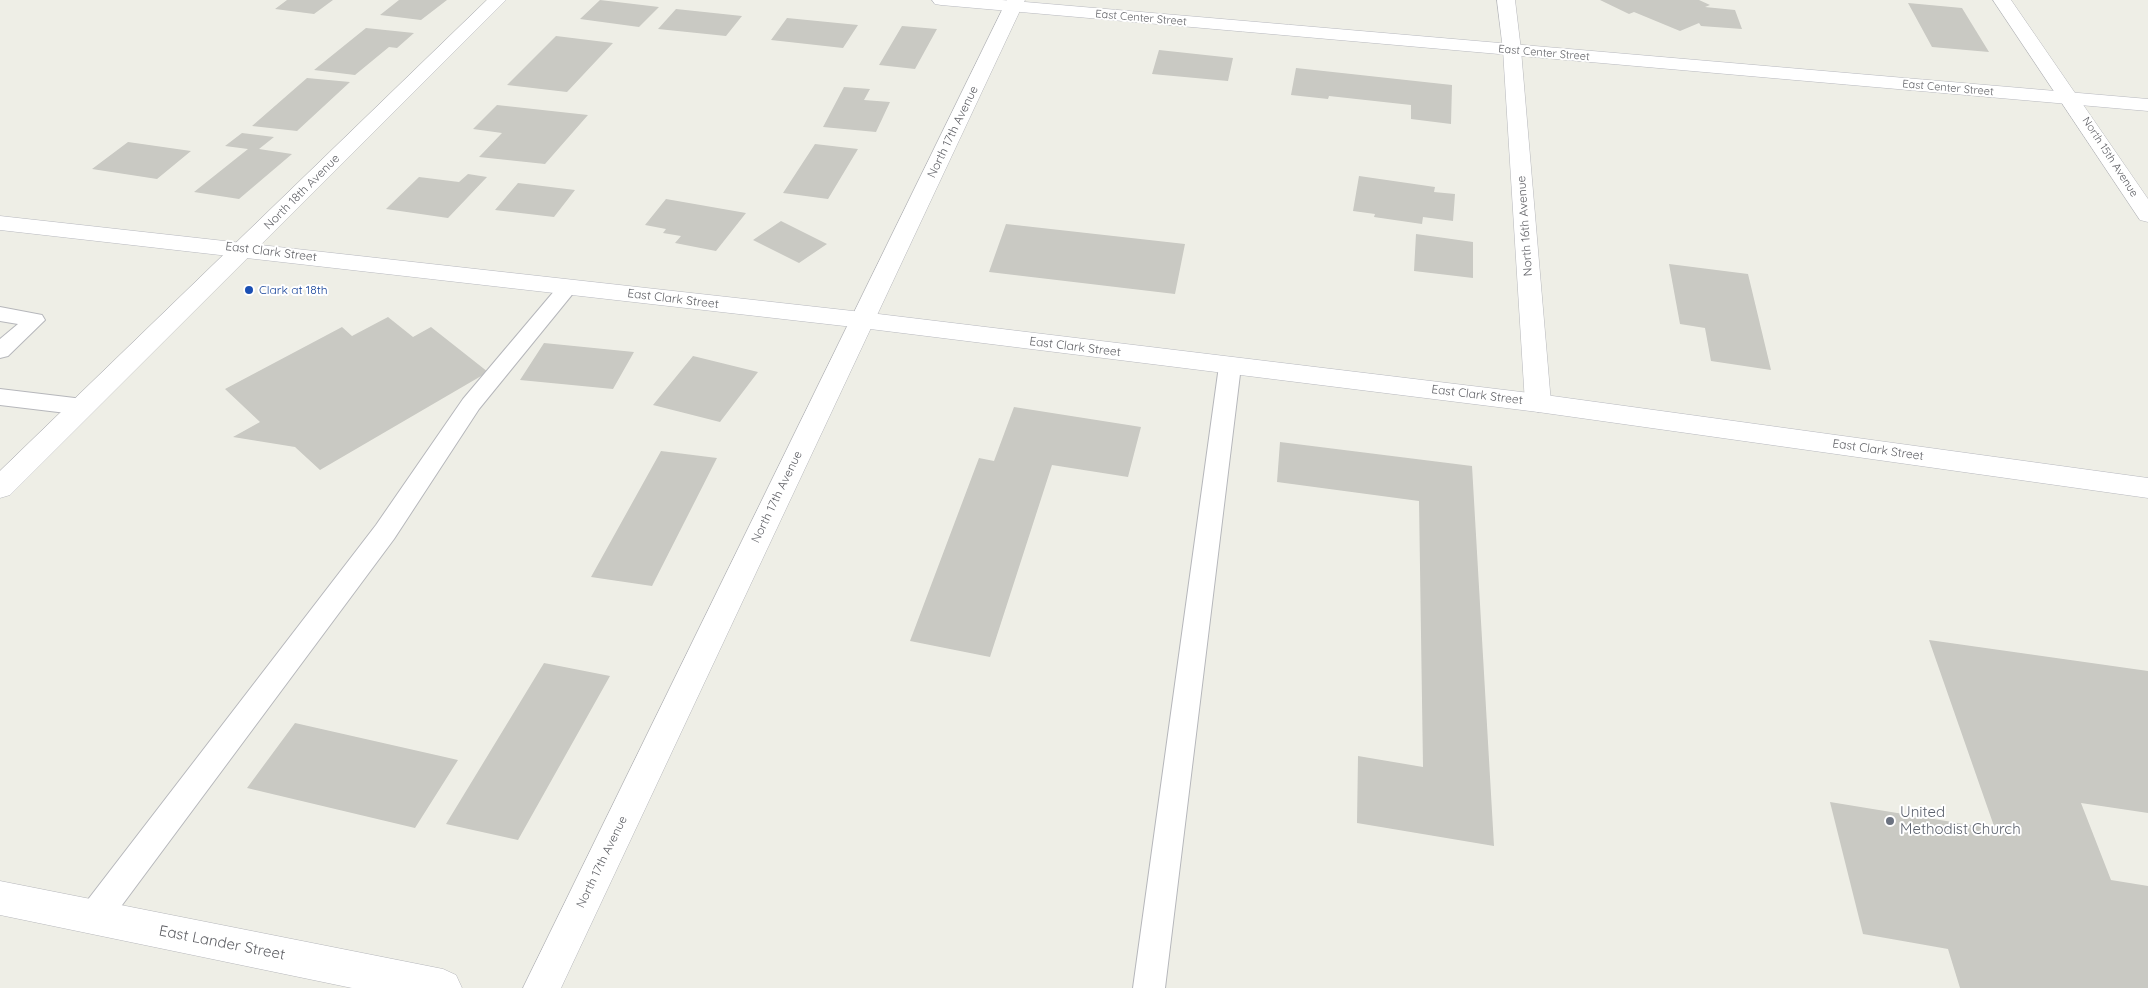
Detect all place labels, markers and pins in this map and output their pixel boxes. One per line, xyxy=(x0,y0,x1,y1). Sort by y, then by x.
place label: Clark at 18th xyxy=(259,283,328,297)
marker: Clark at 18th xyxy=(243,284,255,296)
place label: United Methodist Church xyxy=(1900,803,2021,838)
marker: United Methodist Church xyxy=(1884,815,1896,827)

